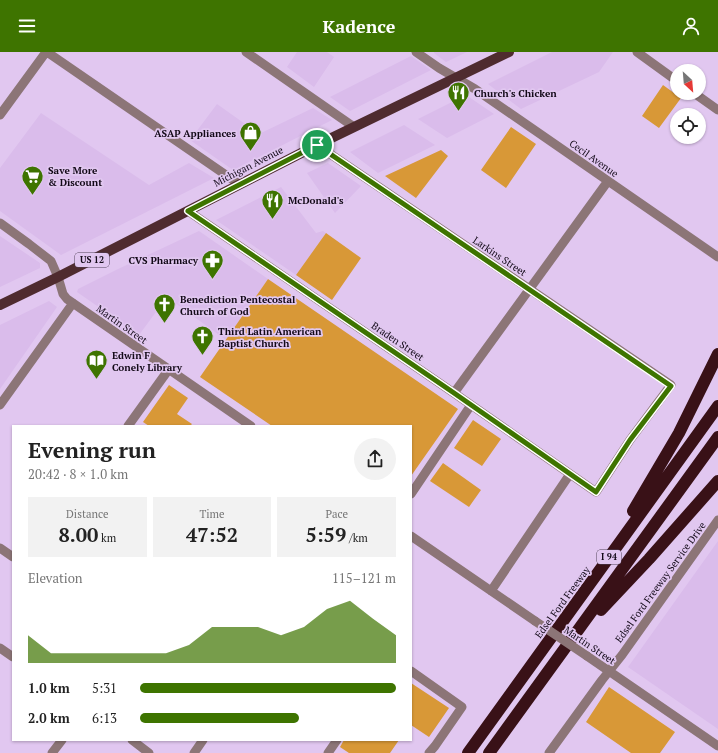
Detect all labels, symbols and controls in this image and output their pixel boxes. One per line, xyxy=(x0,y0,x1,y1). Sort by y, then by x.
text: Kadence xyxy=(323,14,395,38)
icon: menu xyxy=(16,15,38,37)
icon: person xyxy=(680,15,702,37)
north arrow xyxy=(670,64,706,100)
map controls xyxy=(670,64,706,144)
restaurant icon: Church's Chicken xyxy=(446,80,472,113)
place label: Church's Chicken xyxy=(474,87,557,100)
button: locate xyxy=(670,108,706,144)
shop icon: ASAP Appliances xyxy=(238,120,264,153)
place label: ASAP Appliances xyxy=(154,127,236,140)
pin xyxy=(300,128,334,162)
icon: arrive xyxy=(306,134,328,156)
street label: Cecil Avenue xyxy=(567,137,621,180)
street label: Michigan Avenue xyxy=(211,143,285,190)
supermarket icon: Save More & Discount xyxy=(19,163,45,196)
place label: Save More & Discount xyxy=(48,164,102,189)
restaurant icon: McDonald's xyxy=(260,187,286,220)
place label: McDonald's xyxy=(288,194,344,207)
street label: Larkins Street xyxy=(470,234,529,279)
pharmacy icon: CVS Pharmacy xyxy=(200,247,226,280)
road number: US 12 xyxy=(75,253,109,267)
place label: CVS Pharmacy xyxy=(129,254,199,267)
church icon: Benediction Pentecostal Church of God xyxy=(151,292,177,325)
place label: Benediction Pentecostal Church of God xyxy=(180,293,296,318)
street label: Martin Street xyxy=(94,302,150,347)
street label: Braden Street xyxy=(369,319,427,364)
church icon: Third Latin American Baptist Church xyxy=(190,324,216,357)
place label: Third Latin American Baptist Church xyxy=(218,325,322,350)
library icon: Edwin F Conely Library xyxy=(83,348,109,381)
place label: Edwin F Conely Library xyxy=(112,349,183,374)
text: Evening run xyxy=(28,435,156,464)
button: share xyxy=(354,438,396,480)
text: 20:42 · 8 × 1.0 km xyxy=(28,465,128,483)
text: Distance xyxy=(66,507,109,521)
text: Time xyxy=(199,507,225,521)
text: Pace xyxy=(325,507,348,521)
street label: Edsel Ford Freeway Service Drive xyxy=(612,519,709,645)
text: 8.00 xyxy=(58,521,98,548)
text: 47:52 xyxy=(186,521,238,548)
text: 5:59 xyxy=(305,521,346,548)
text: km xyxy=(98,531,116,545)
text: /km xyxy=(346,531,368,545)
road number: I 94 xyxy=(597,550,621,564)
street label: Edsel Ford Freeway xyxy=(532,563,593,641)
text: Elevation xyxy=(28,569,83,587)
text: 115–121 m xyxy=(332,569,396,587)
street label: Martin Street xyxy=(561,623,618,668)
text: 1.0 km xyxy=(28,679,70,697)
text: 5:31 xyxy=(92,679,117,697)
text: 2.0 km xyxy=(28,709,70,727)
text: 6:13 xyxy=(92,709,117,727)

